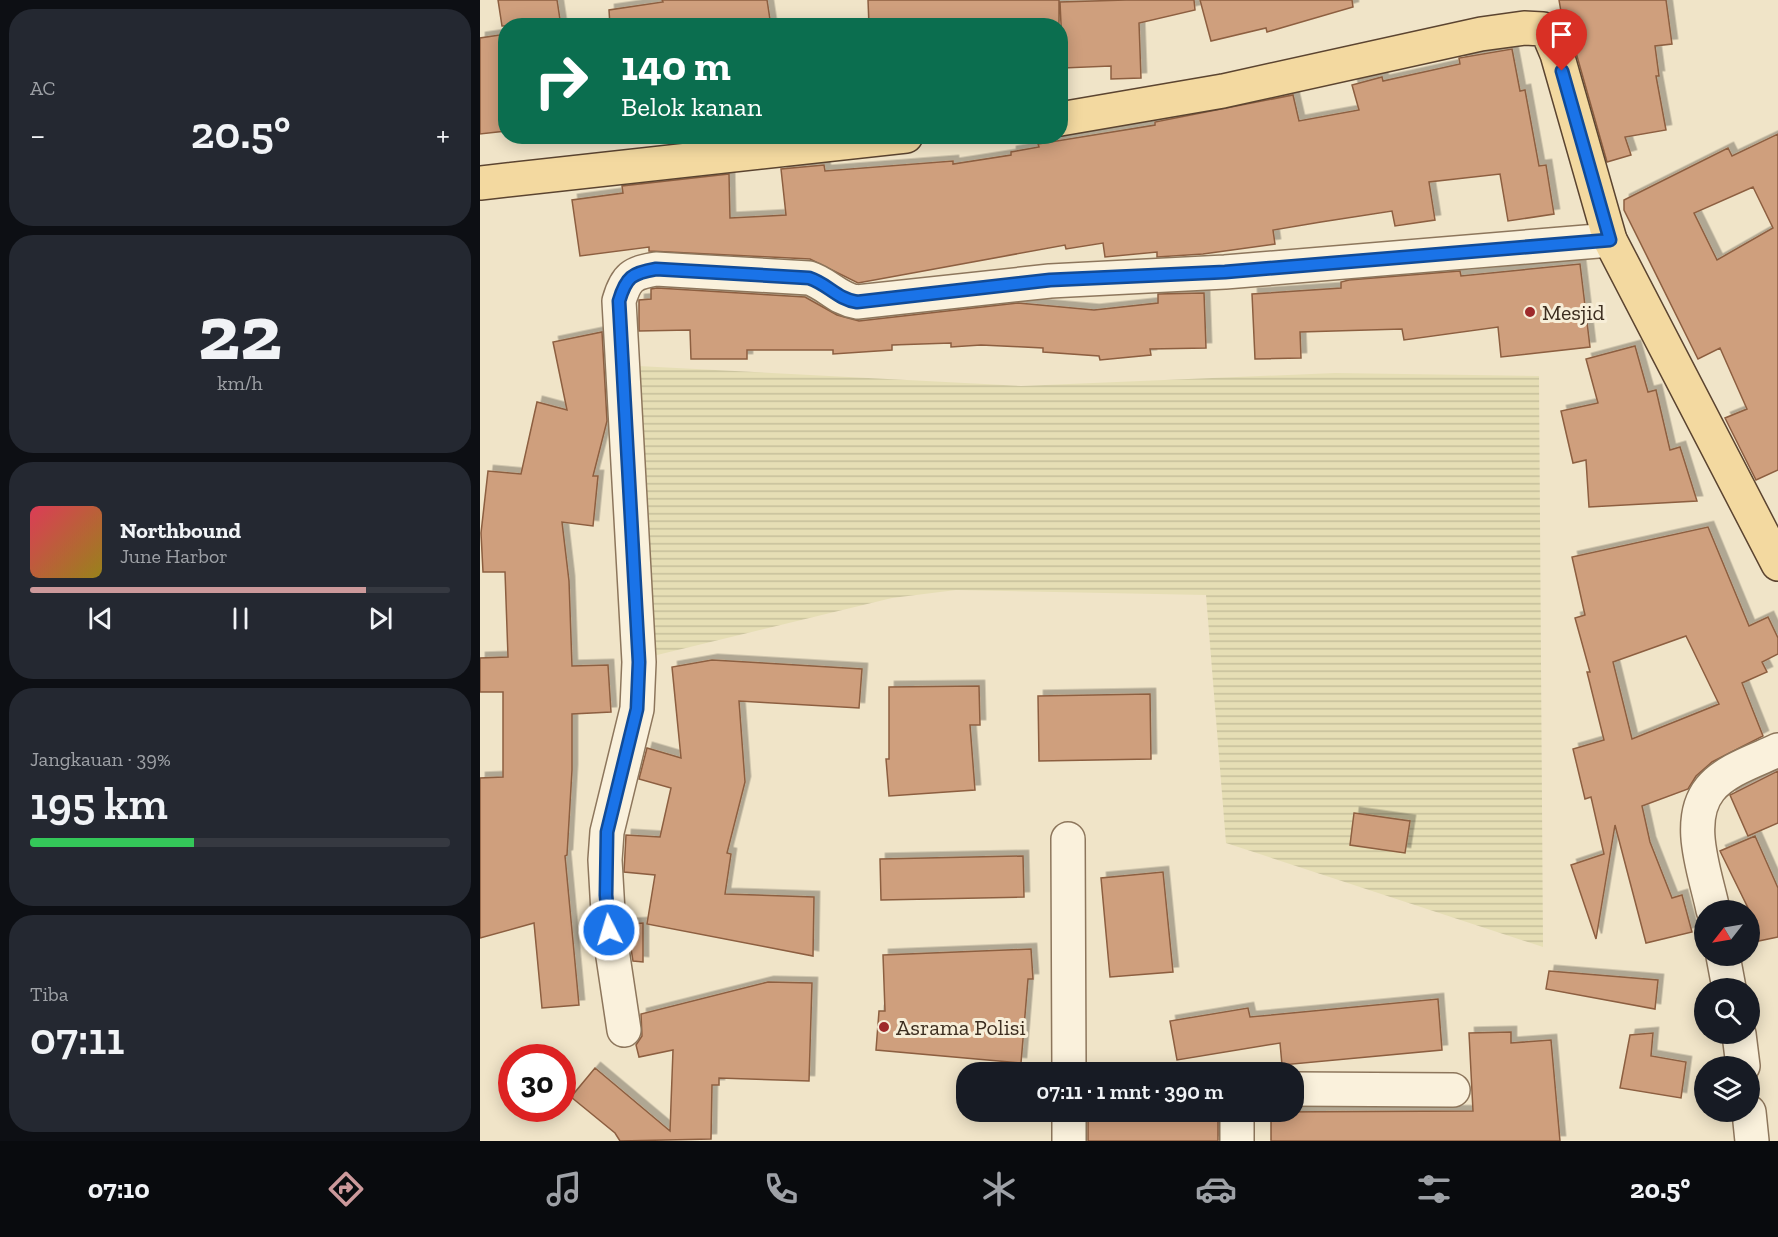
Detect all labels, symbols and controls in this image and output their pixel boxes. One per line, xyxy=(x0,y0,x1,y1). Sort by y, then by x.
pin xyxy=(1536,9,1587,71)
icon: arrive xyxy=(1545,18,1578,51)
text: 140 m xyxy=(621,40,731,91)
icon: right xyxy=(522,42,600,120)
text: AC xyxy=(30,76,55,100)
text: Belok kanan xyxy=(621,91,762,123)
text: 20.5° xyxy=(191,106,291,160)
text: − xyxy=(30,115,45,154)
text: + xyxy=(436,115,450,154)
text: 22 xyxy=(198,285,282,379)
place label: Mesjid xyxy=(1542,299,1605,326)
marker: Mesjid xyxy=(1523,305,1537,319)
text: km/h xyxy=(217,371,263,395)
text: Northbound xyxy=(120,517,241,544)
text: June Harbor xyxy=(120,544,228,568)
icon: previous xyxy=(84,602,117,635)
icon: pause xyxy=(224,602,257,635)
icon: next xyxy=(364,602,397,635)
text: Jangkauan · 39% xyxy=(30,747,171,771)
text: 195 km xyxy=(30,777,168,831)
position arrow xyxy=(577,898,641,962)
north arrow xyxy=(1694,900,1760,966)
map controls xyxy=(1694,900,1760,1122)
button: search xyxy=(1694,978,1760,1044)
text: Tiba xyxy=(30,982,68,1006)
text: 07:11 xyxy=(30,1012,124,1066)
place label: Asrama Polisi xyxy=(896,1014,1026,1041)
marker: Asrama Polisi xyxy=(877,1020,891,1034)
speed limit sign: 30 xyxy=(498,1044,576,1122)
button: layers xyxy=(1694,1056,1760,1122)
text: 07:11 · 1 mnt · 390 m xyxy=(1037,1078,1223,1105)
icon: directions xyxy=(325,1168,367,1210)
icon: music xyxy=(543,1168,585,1210)
icon: phone xyxy=(760,1168,802,1210)
icon: climate xyxy=(978,1168,1020,1210)
icon: car xyxy=(1195,1168,1237,1210)
icon: filters xyxy=(1413,1168,1455,1210)
text: 07:10 xyxy=(88,1173,150,1205)
text: 20.5° xyxy=(1630,1173,1690,1205)

